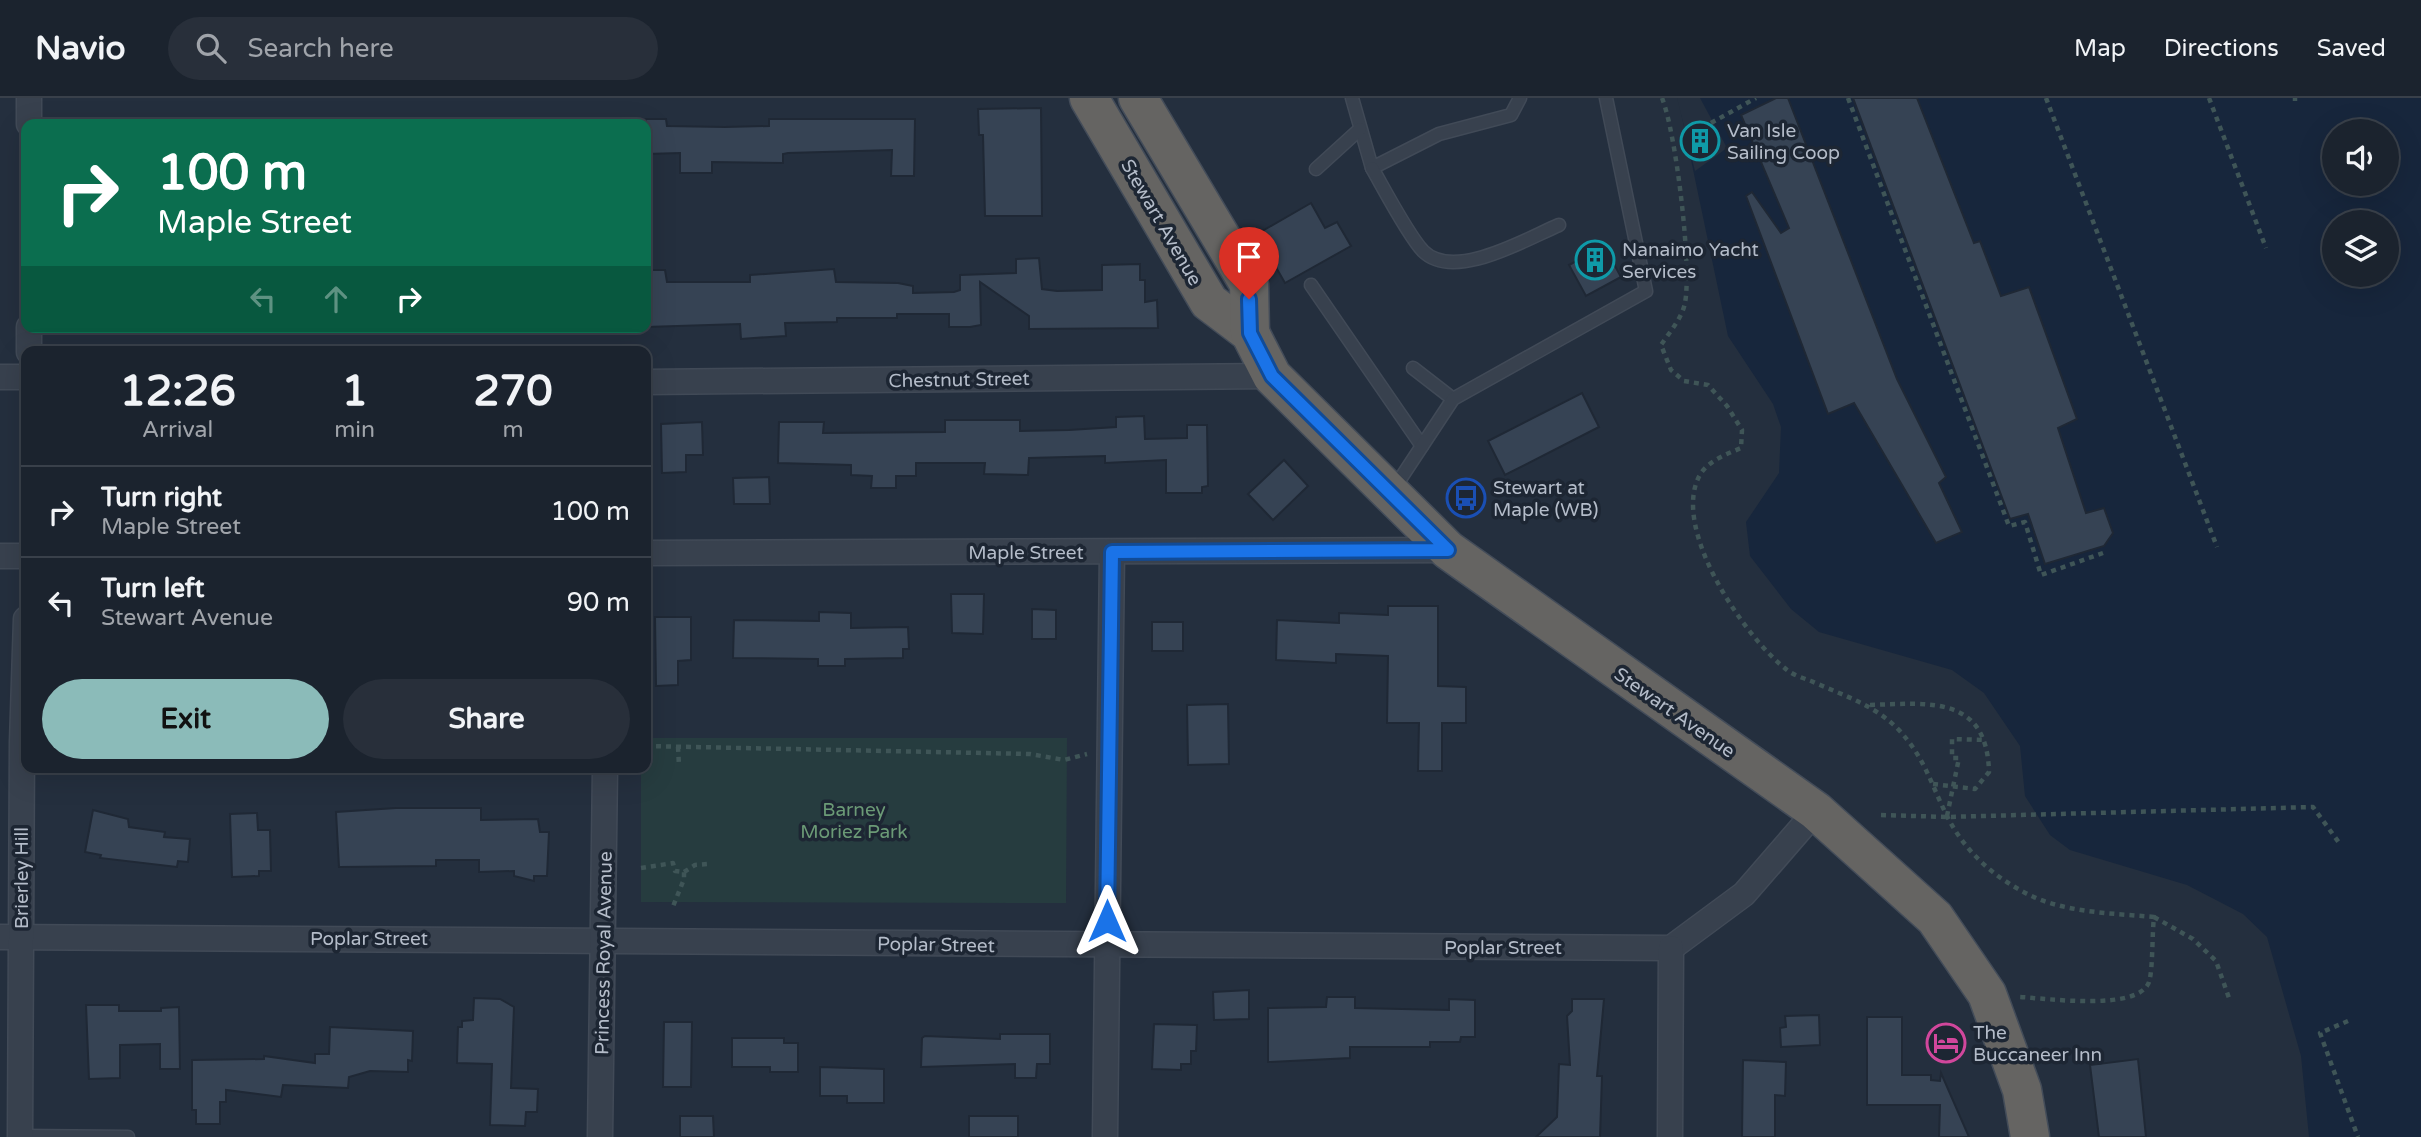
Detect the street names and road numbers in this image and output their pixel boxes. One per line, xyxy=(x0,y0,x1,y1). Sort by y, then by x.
street label: Stewart Avenue xyxy=(1116,155,1206,290)
street label: Chestnut Street xyxy=(888,368,1030,392)
street label: Maple Street xyxy=(968,542,1084,564)
street label: Stewart Avenue xyxy=(1610,663,1739,763)
street label: Brierley Hill xyxy=(11,827,33,929)
street label: Princess Royal Avenue xyxy=(591,851,617,1055)
street label: Poplar Street xyxy=(310,928,428,950)
street label: Poplar Street xyxy=(877,933,995,957)
street label: Poplar Street xyxy=(1444,937,1562,959)

